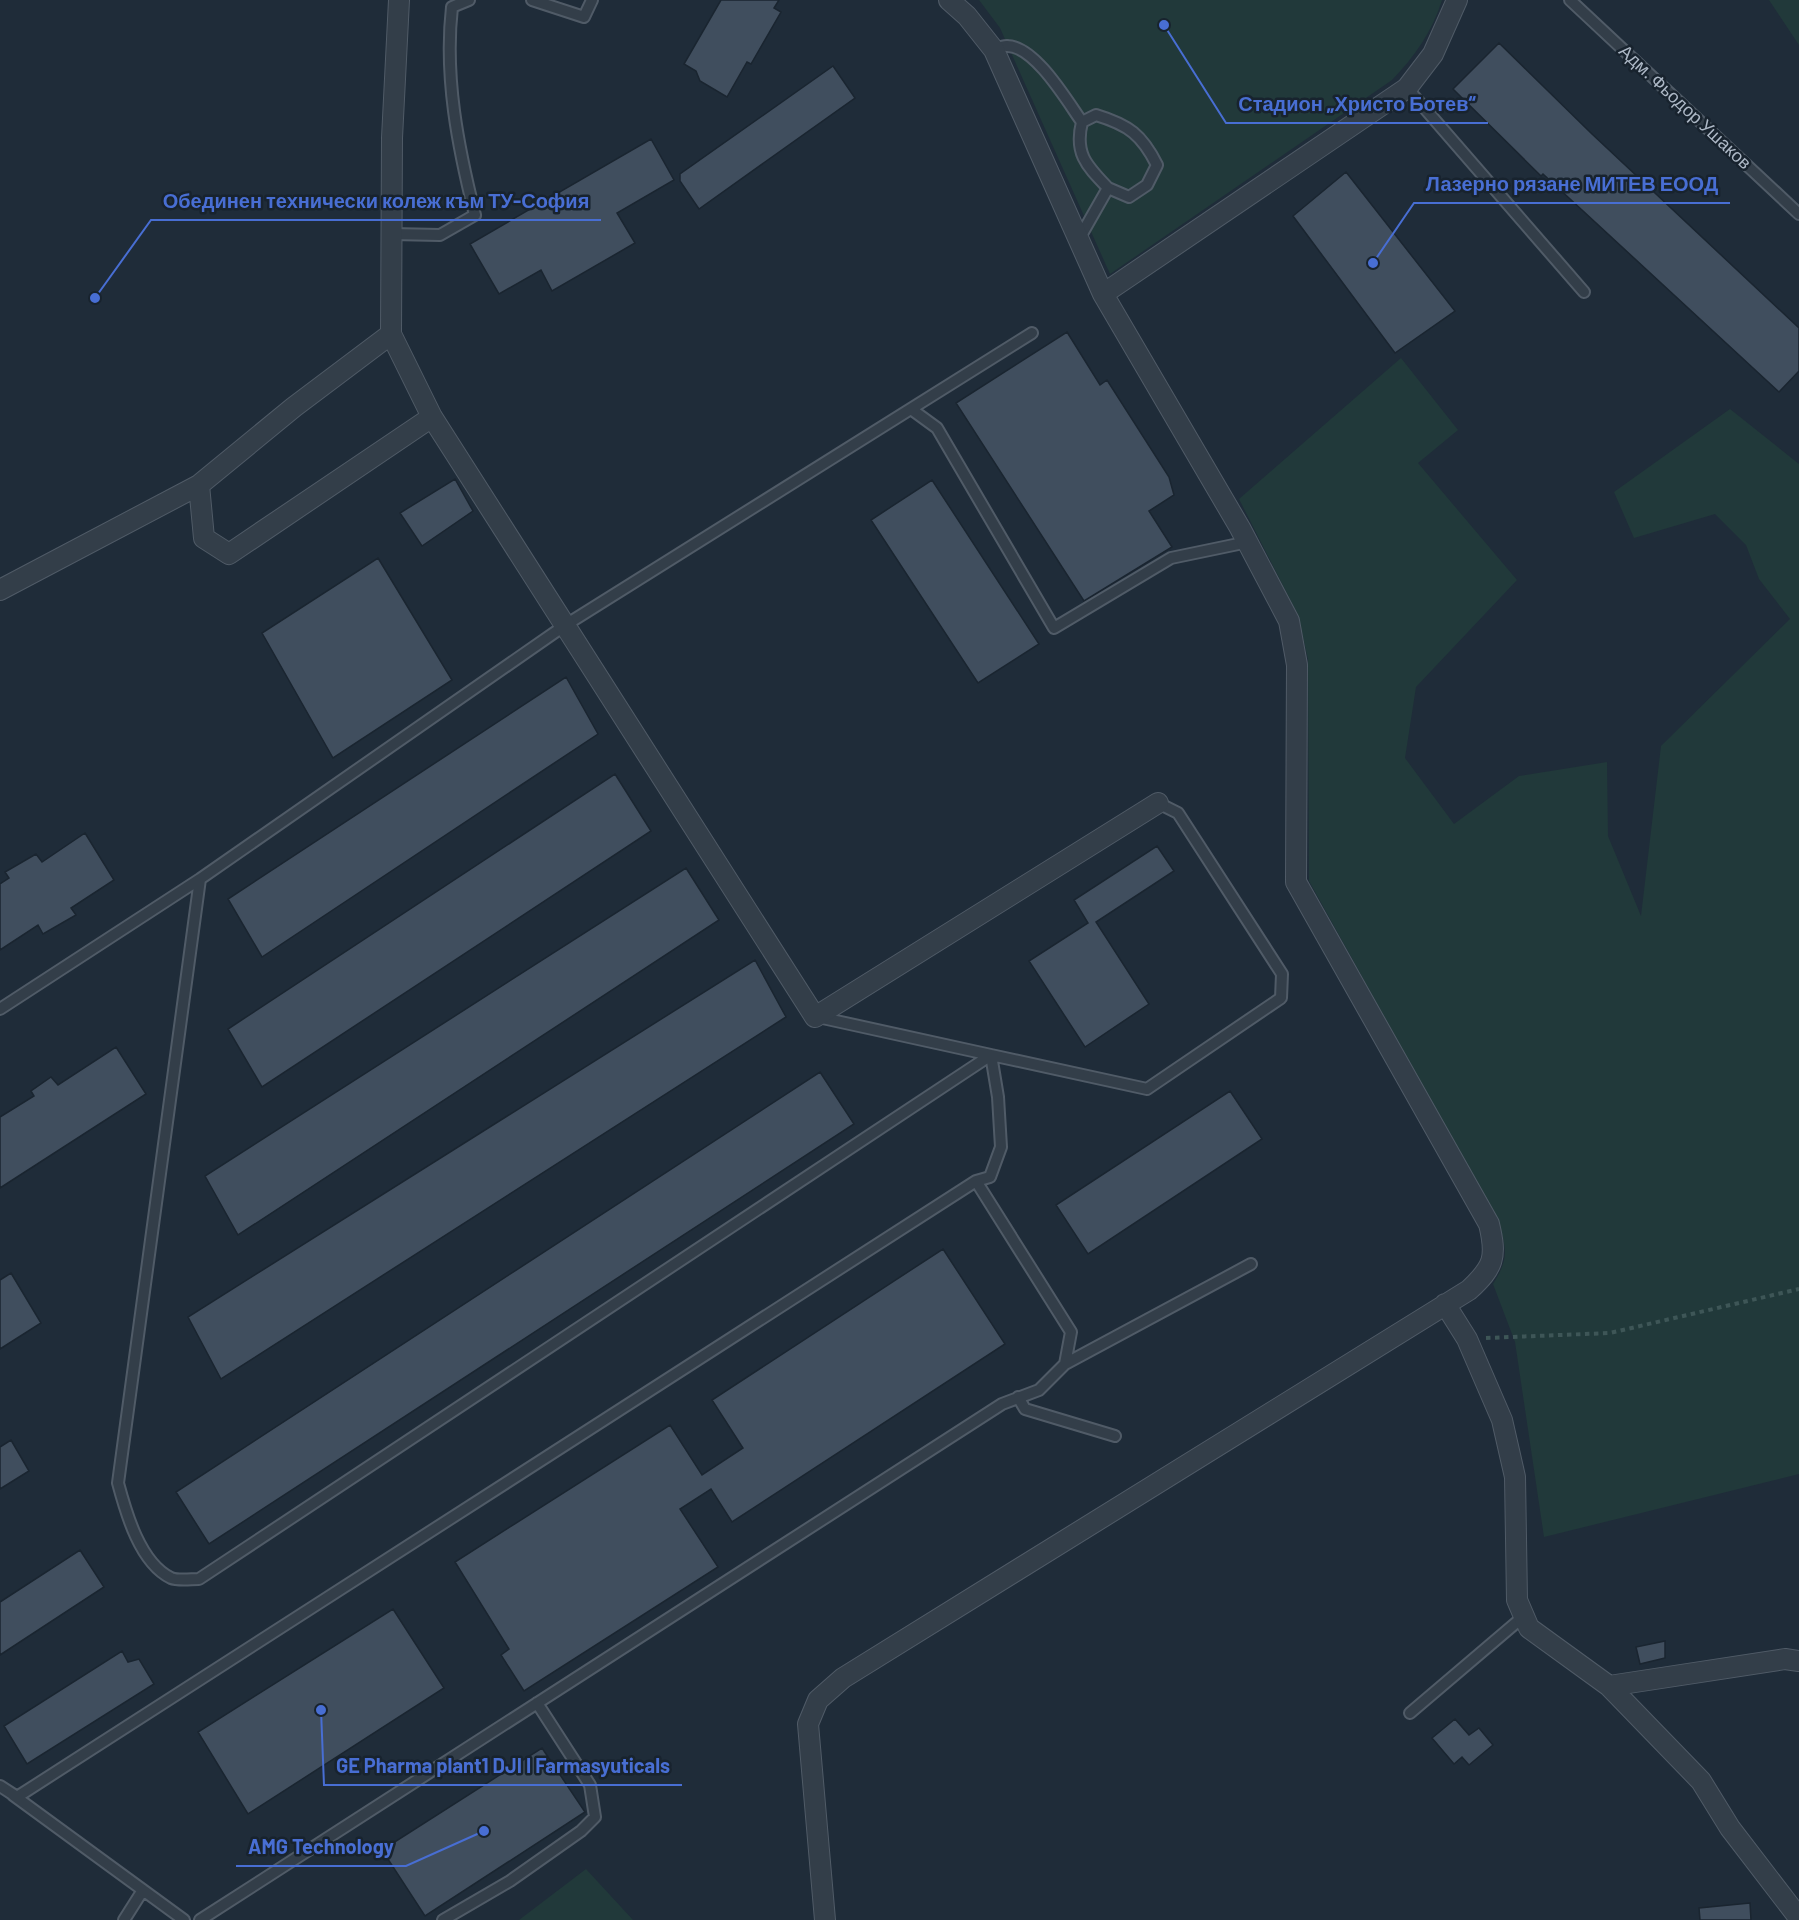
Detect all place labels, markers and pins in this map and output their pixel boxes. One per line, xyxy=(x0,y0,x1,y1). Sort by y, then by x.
callout: Стадион „Христо Ботев“ xyxy=(1226,85,1488,123)
callout: Лазерно рязане МИТЕВ ЕООД xyxy=(1414,165,1730,203)
callout: Обединен технически колеж към ТУ-София xyxy=(151,182,601,220)
callout: GE Pharma plant1 DJI I Farmasyuticals xyxy=(324,1747,682,1785)
callout: AMG Technology xyxy=(236,1828,406,1866)

